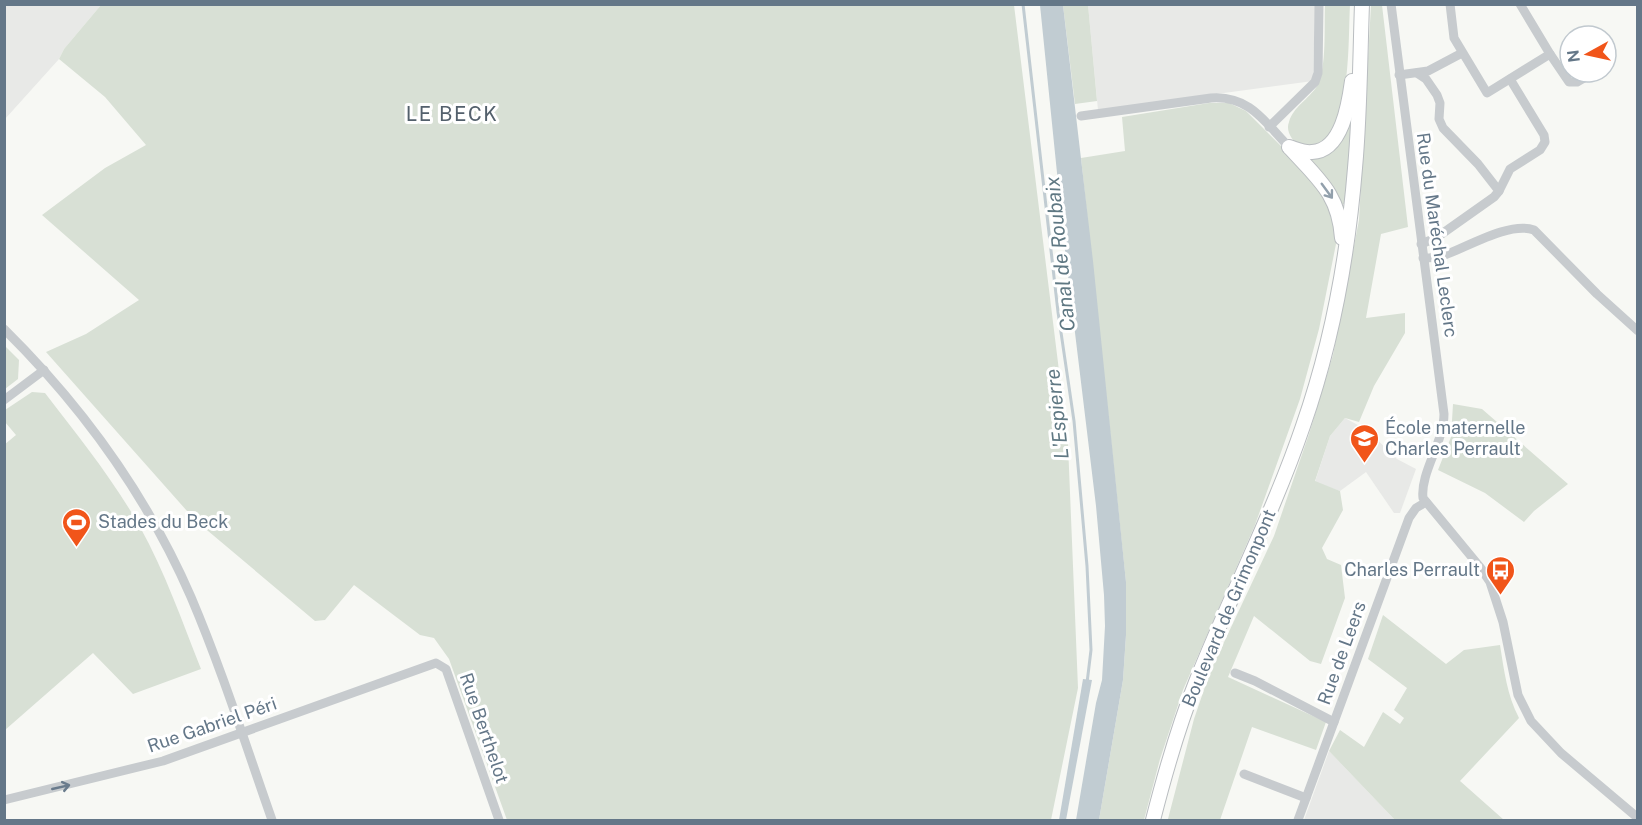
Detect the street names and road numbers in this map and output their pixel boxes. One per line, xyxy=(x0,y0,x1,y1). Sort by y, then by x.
street label: Rue du Maréchal Leclerc xyxy=(1413,131,1462,339)
street label: Boulevard de Grimonpont xyxy=(1177,506,1280,710)
street label: Rue de Leers xyxy=(1313,598,1370,707)
street label: Rue Berthelot xyxy=(456,670,513,786)
street label: Rue Gabriel Péri xyxy=(144,693,279,756)

